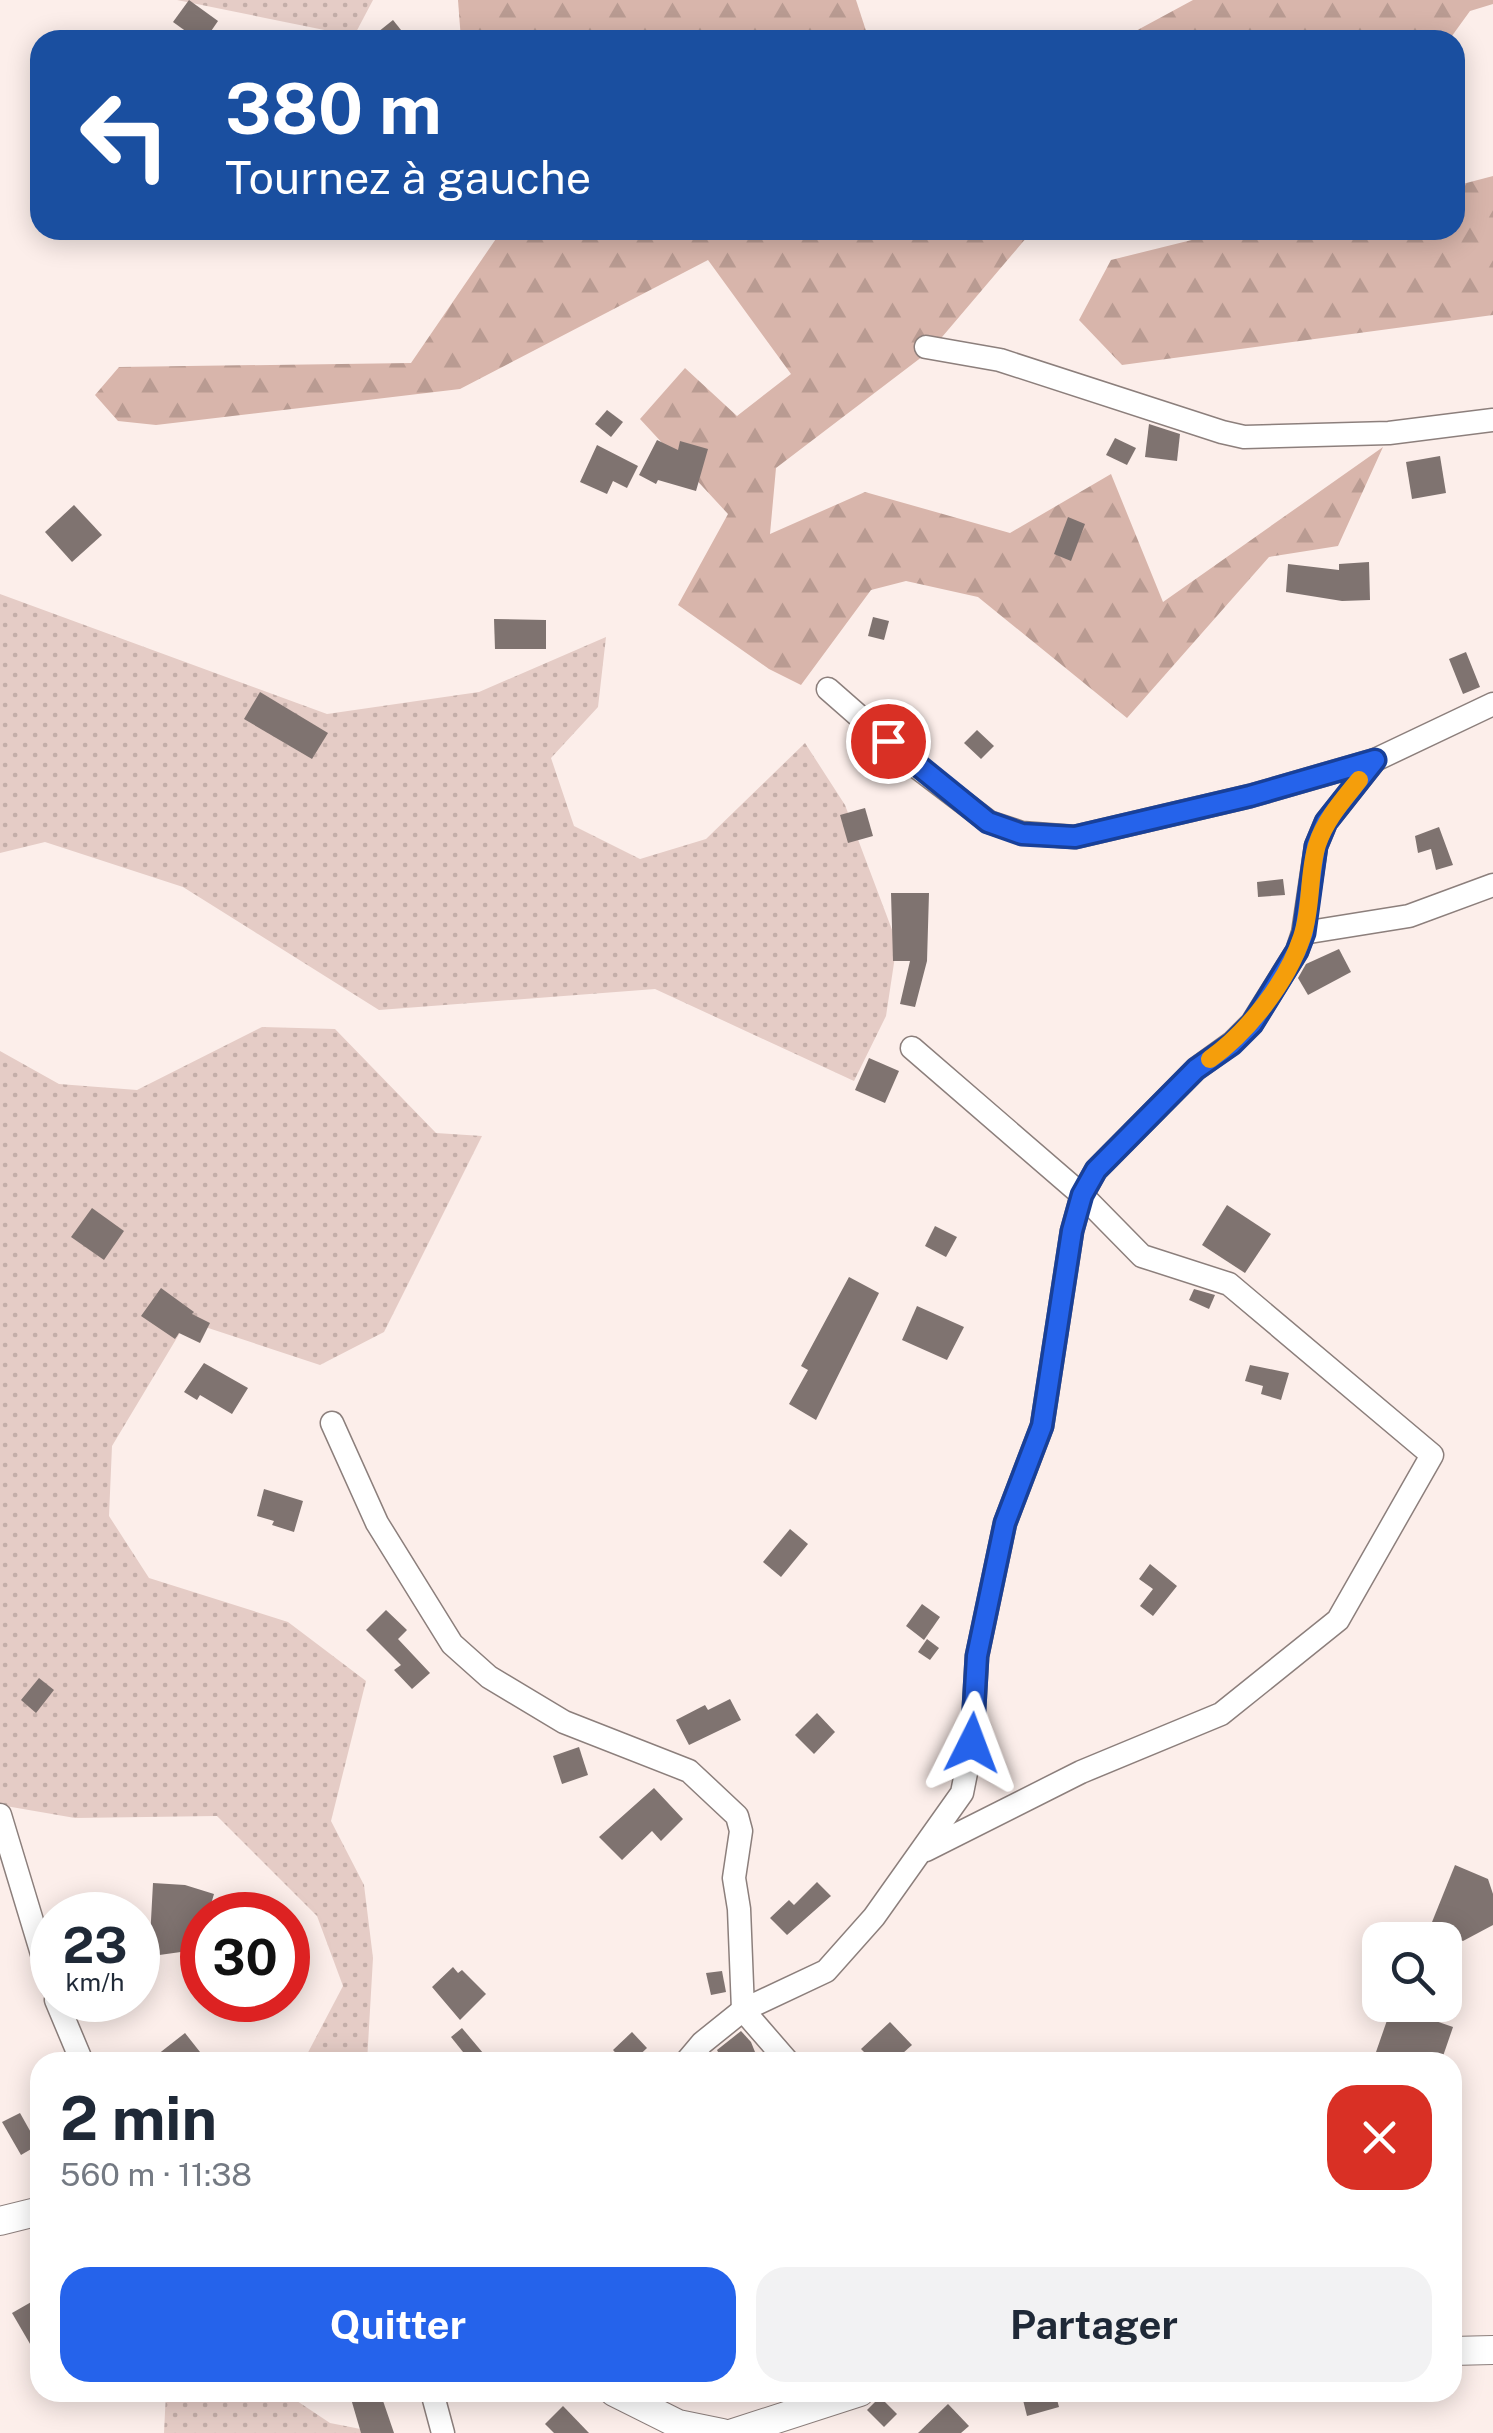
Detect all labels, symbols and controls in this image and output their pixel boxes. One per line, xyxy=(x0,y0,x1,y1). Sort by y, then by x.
text: 380 m xyxy=(225,67,442,150)
icon: left xyxy=(60,70,190,200)
text: Tournez à gauche xyxy=(225,151,591,204)
pin xyxy=(846,699,931,784)
icon: arrive xyxy=(861,714,916,769)
position arrow xyxy=(920,1691,1024,1795)
speed limit sign: 30 xyxy=(180,1892,310,2022)
text: 23 xyxy=(62,1915,128,1974)
map controls xyxy=(1362,1922,1462,2022)
button: search xyxy=(1362,1922,1462,2022)
text: km/h xyxy=(66,1967,124,1997)
text: 2 min xyxy=(60,2083,217,2154)
button: close xyxy=(1327,2085,1432,2190)
text: 560 m · 11:38 xyxy=(60,2156,252,2193)
button: Quitter xyxy=(60,2267,736,2382)
button: Partager xyxy=(756,2267,1432,2382)

